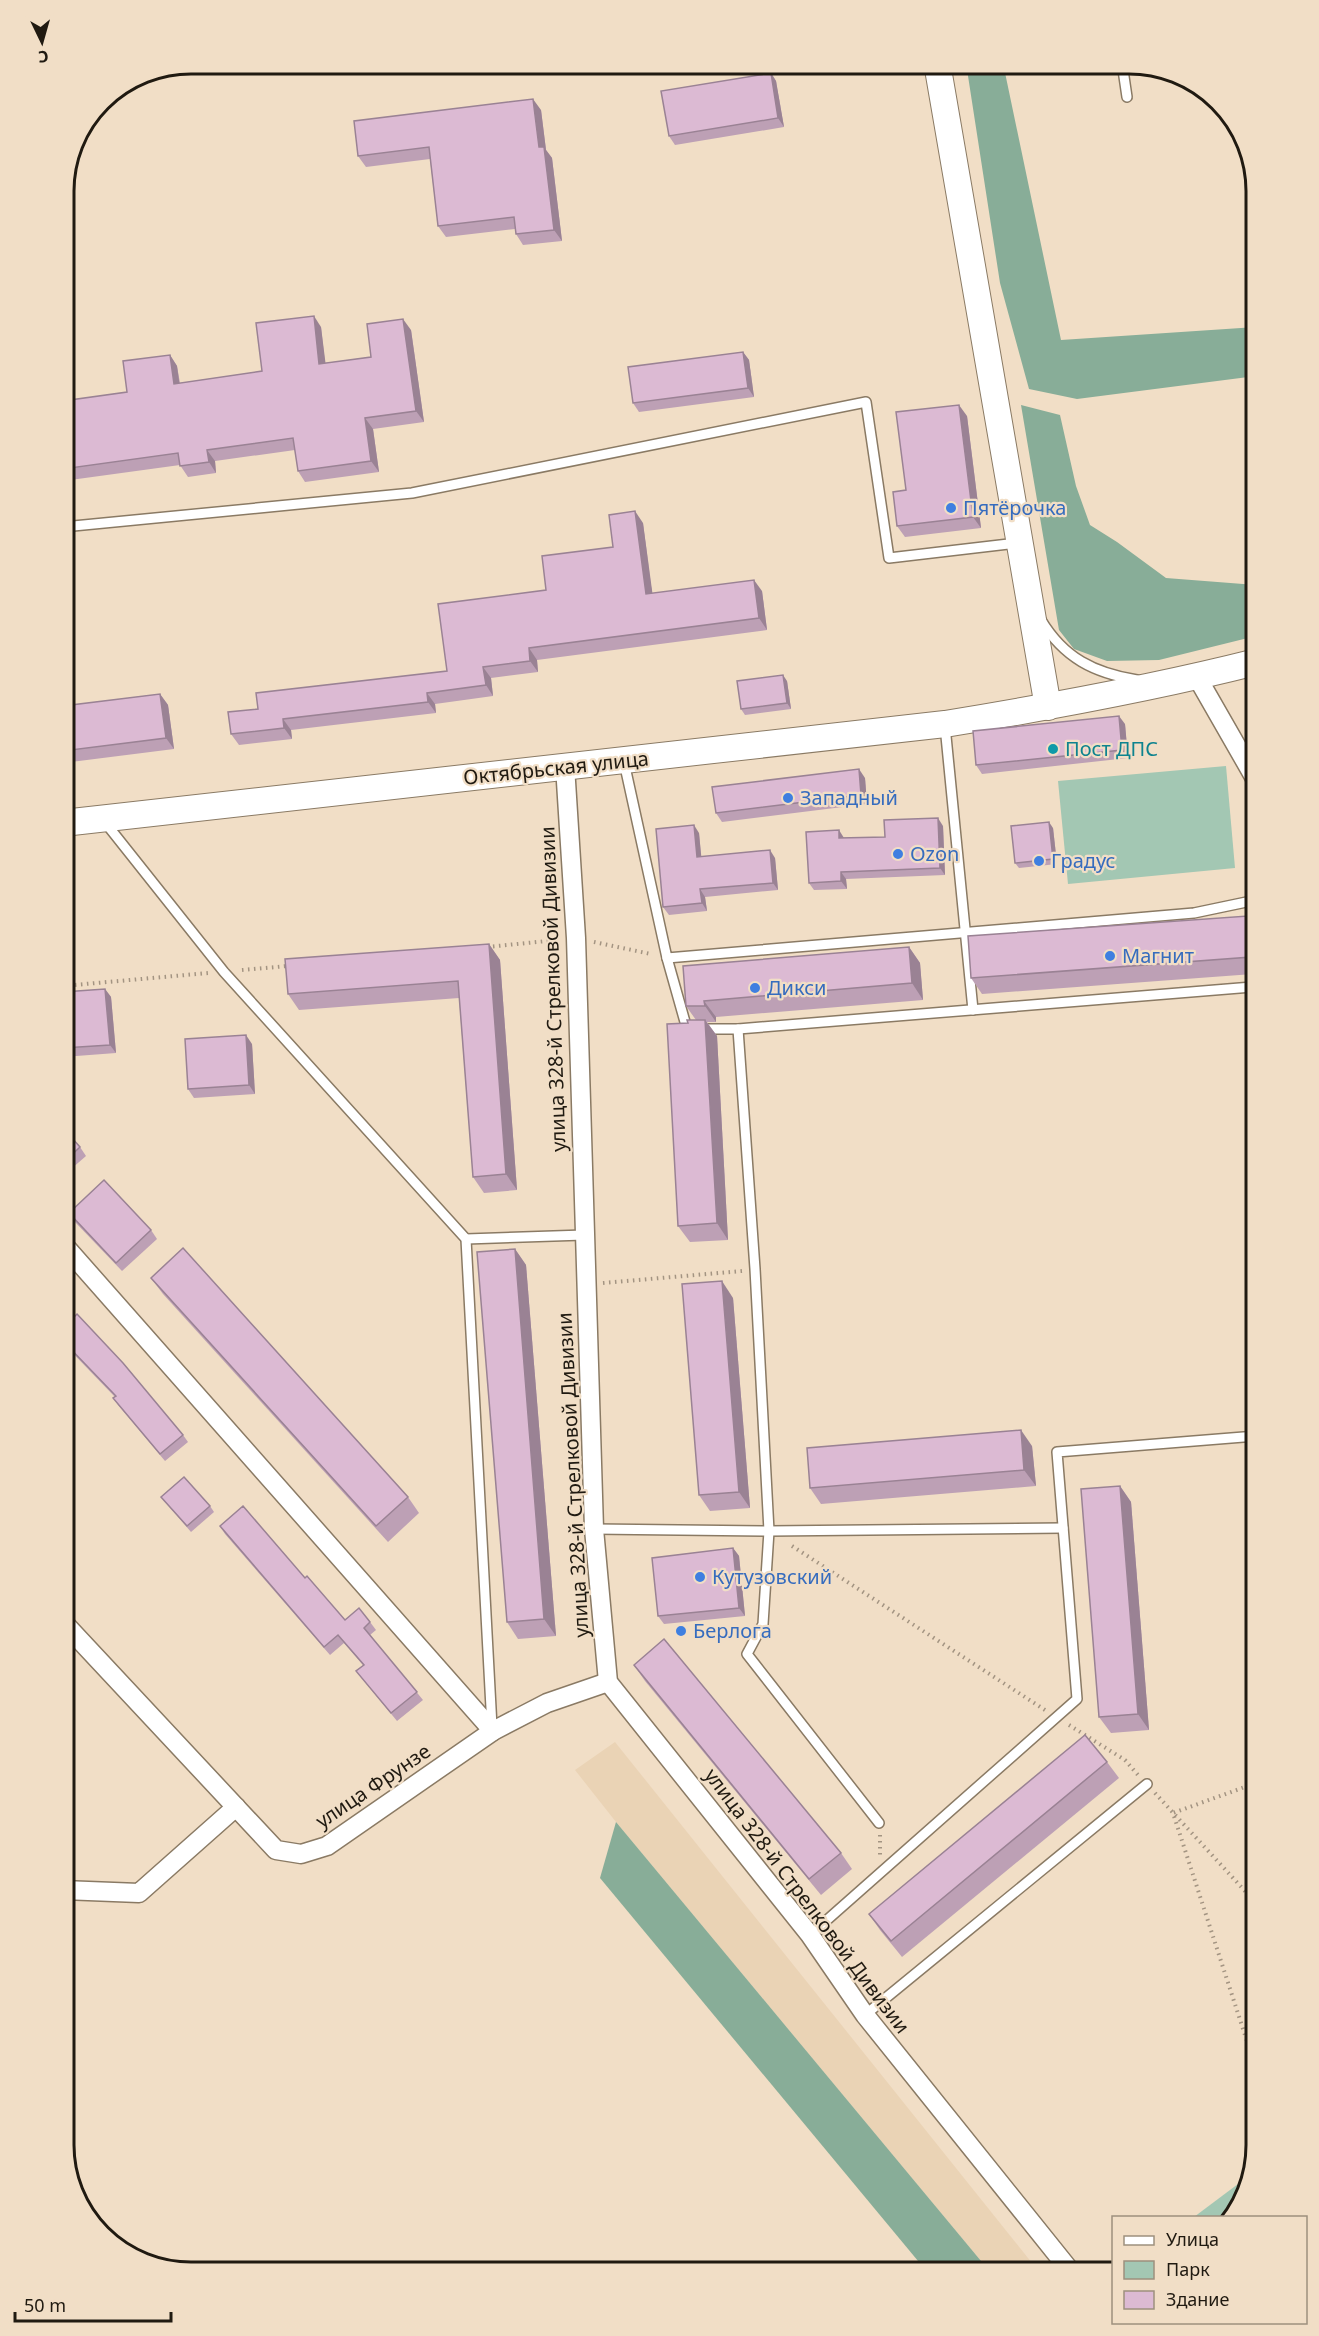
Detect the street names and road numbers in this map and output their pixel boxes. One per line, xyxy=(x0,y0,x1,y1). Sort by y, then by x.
street label: Октябрьская улица xyxy=(462,744,650,791)
street label: улица 328-й Стрелковой Дивизии xyxy=(533,826,572,1152)
street label: улица 328-й Стрелковой Дивизии xyxy=(551,1312,594,1638)
street label: улица Фрунзе xyxy=(310,1737,435,1834)
street label: улица 328-й Стрелковой Дивизии xyxy=(699,1763,916,2039)

